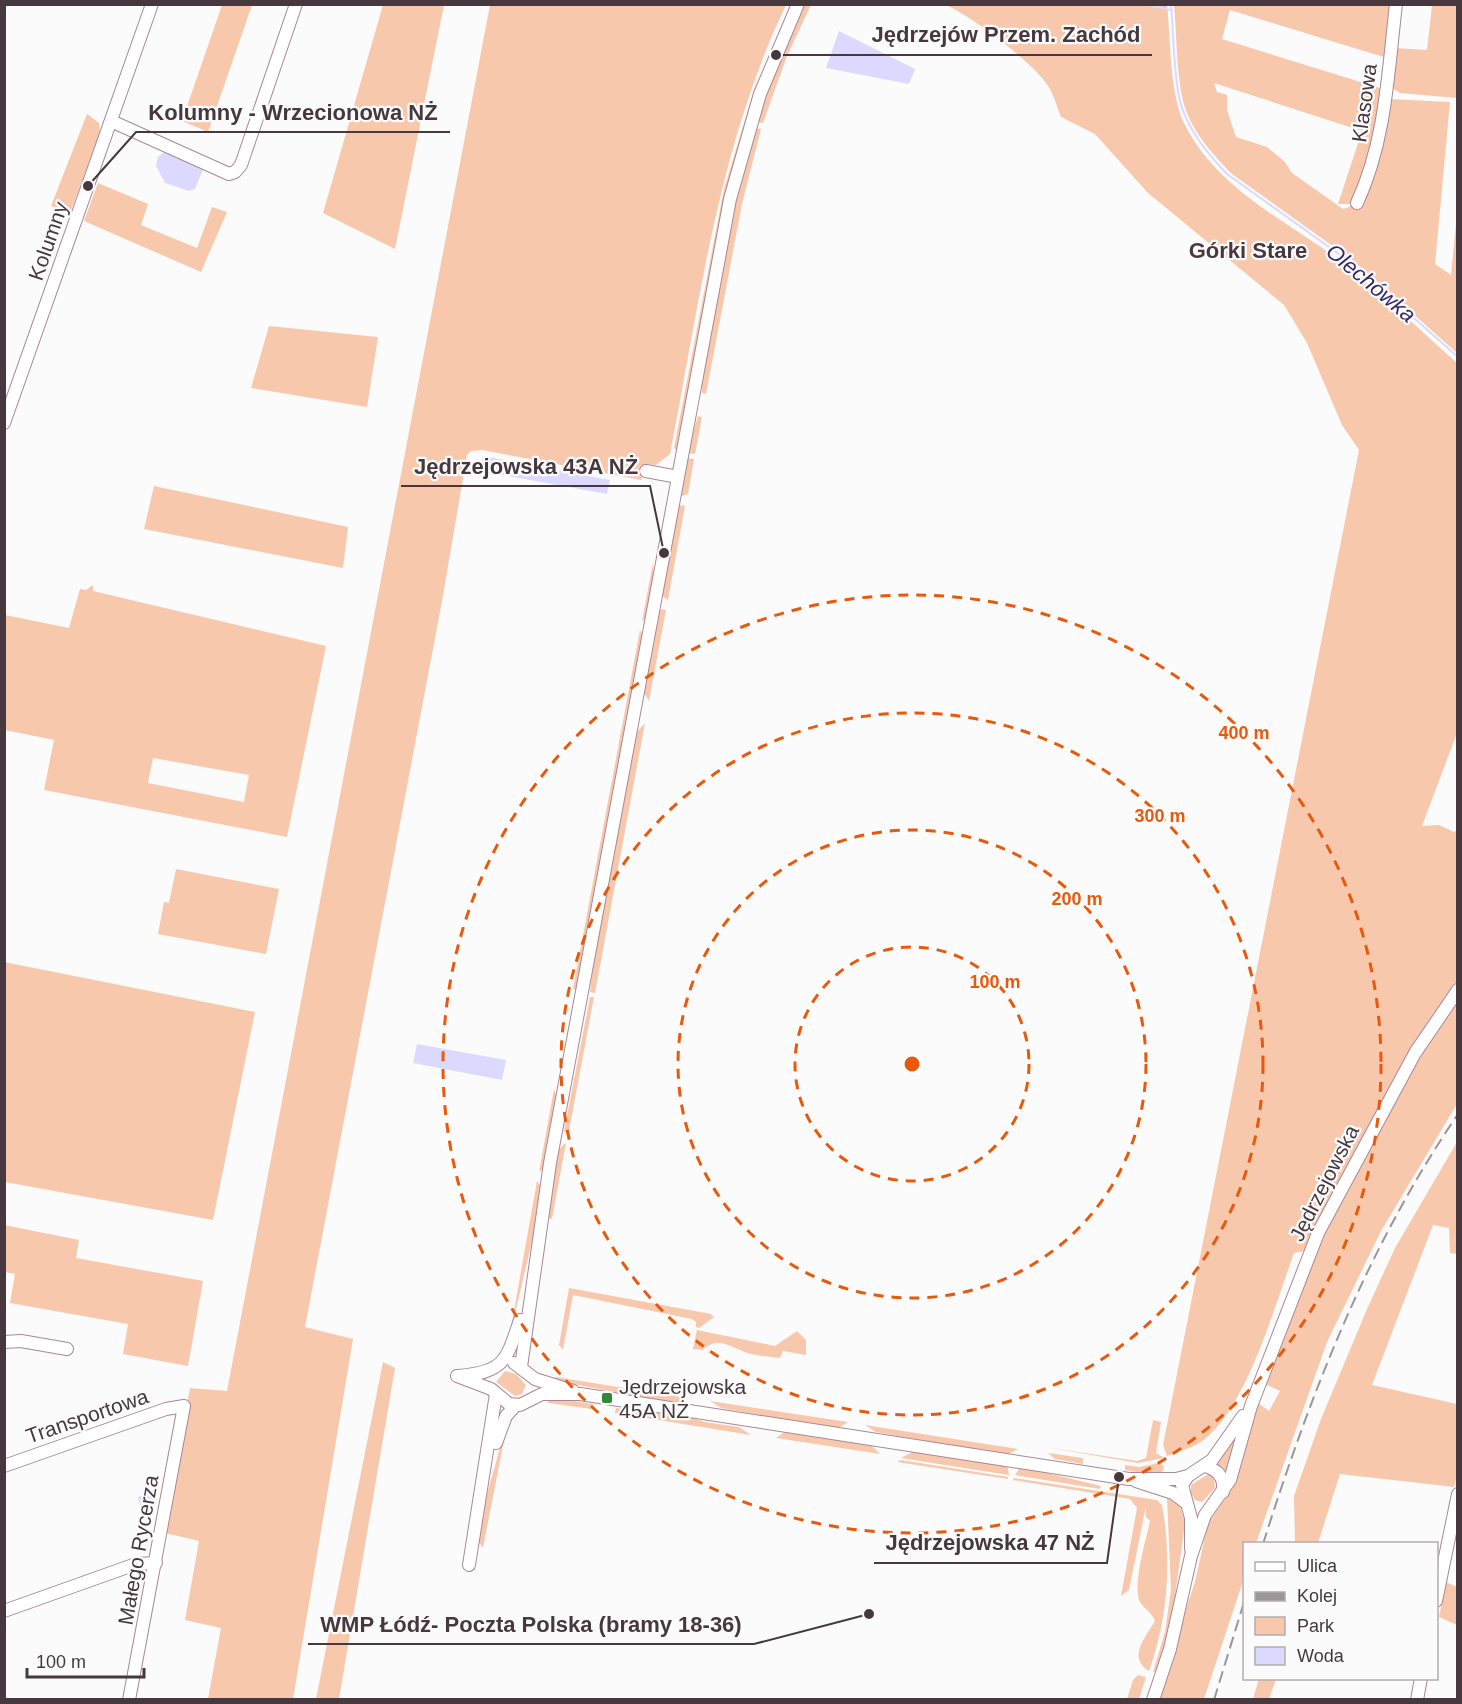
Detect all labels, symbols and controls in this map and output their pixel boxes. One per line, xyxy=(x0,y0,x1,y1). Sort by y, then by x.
callout: Jędrzejów Przem. Zachód xyxy=(859,15,1152,55)
text: Jędrzejów Przem. Zachód xyxy=(872,22,1140,47)
street label: Klasowa xyxy=(1347,62,1381,144)
callout: Kolumny - Wrzecionowa NŻ xyxy=(136,92,450,132)
text: Kolumny - Wrzecionowa NŻ xyxy=(148,100,438,125)
street label: Kolumny xyxy=(24,198,72,283)
district label: Górki Stare xyxy=(1189,238,1307,263)
water label: Olechówka xyxy=(1321,238,1421,328)
callout: Jędrzejowska 43A NŻ xyxy=(401,446,650,486)
text: Jędrzejowska 43A NŻ xyxy=(414,454,638,479)
text: 400 m xyxy=(1218,723,1270,743)
text: 300 m xyxy=(1134,806,1186,826)
text: 200 m xyxy=(1051,889,1103,909)
text: 100 m xyxy=(969,972,1021,992)
centre of rings xyxy=(902,1054,922,1074)
street label: Jędrzejowska xyxy=(1285,1121,1363,1245)
place label: Jędrzejowska 45A NŻ xyxy=(619,1375,747,1422)
street label: Transportowa xyxy=(23,1384,151,1448)
marker: Jędrzejowska 45A NŻ xyxy=(600,1391,614,1405)
street label: Małego Rycerza xyxy=(114,1473,163,1627)
callout: Jędrzejowska 47 NŻ xyxy=(874,1523,1107,1563)
text: Jędrzejowska 47 NŻ xyxy=(885,1530,1095,1555)
legend xyxy=(1243,1542,1438,1680)
text: Ulica xyxy=(1297,1556,1338,1576)
text: Kolej xyxy=(1297,1586,1337,1606)
callout: WMP Łódź- Poczta Polska (bramy 18-36) xyxy=(308,1604,754,1644)
text: WMP Łódź- Poczta Polska (bramy 18-36) xyxy=(320,1612,742,1637)
text: Park xyxy=(1297,1616,1335,1636)
scale bar xyxy=(27,1641,144,1679)
text: Woda xyxy=(1297,1646,1345,1666)
text: 100 m xyxy=(36,1652,86,1672)

